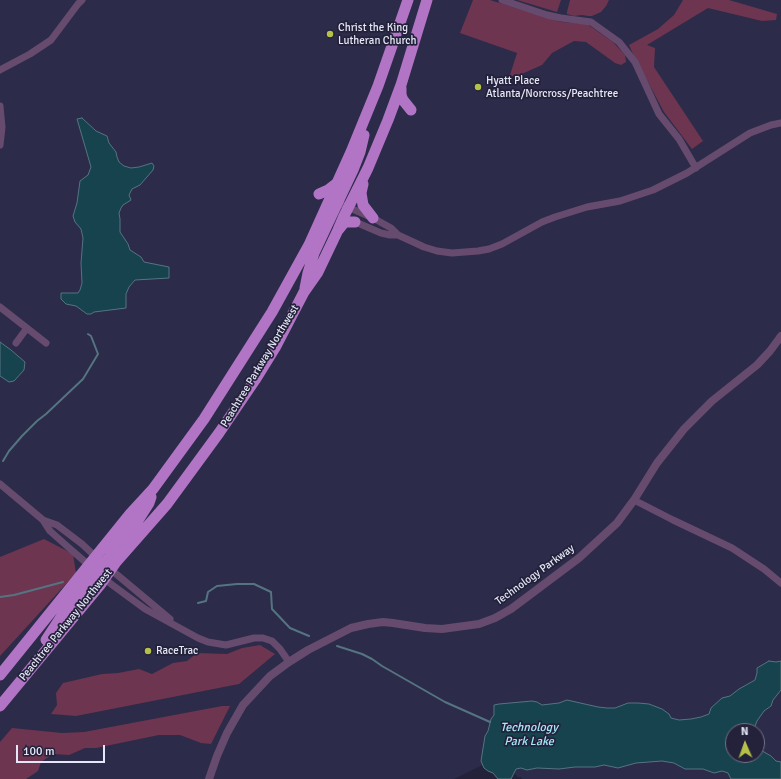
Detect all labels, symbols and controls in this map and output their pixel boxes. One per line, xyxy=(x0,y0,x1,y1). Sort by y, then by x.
place label: Christ the King Lutheran Church xyxy=(338,21,416,47)
marker: Christ the King Lutheran Church xyxy=(325,29,335,39)
place label: Hyatt Place Atlanta/Norcross/Peachtree xyxy=(486,74,618,100)
marker: Hyatt Place Atlanta/Norcross/Peachtree xyxy=(473,82,483,92)
street label: Peachtree Parkway Northwest xyxy=(218,302,302,430)
street label: Technology Parkway xyxy=(493,542,577,608)
street label: Peachtree Parkway Northwest xyxy=(17,566,115,684)
place label: RaceTrac xyxy=(156,644,198,658)
marker: RaceTrac xyxy=(143,646,153,656)
water label: Technology Park Lake xyxy=(500,721,558,749)
north arrow xyxy=(725,723,765,763)
text: N xyxy=(741,725,749,738)
scale bar xyxy=(18,737,107,763)
text: 100 m xyxy=(23,744,55,759)

